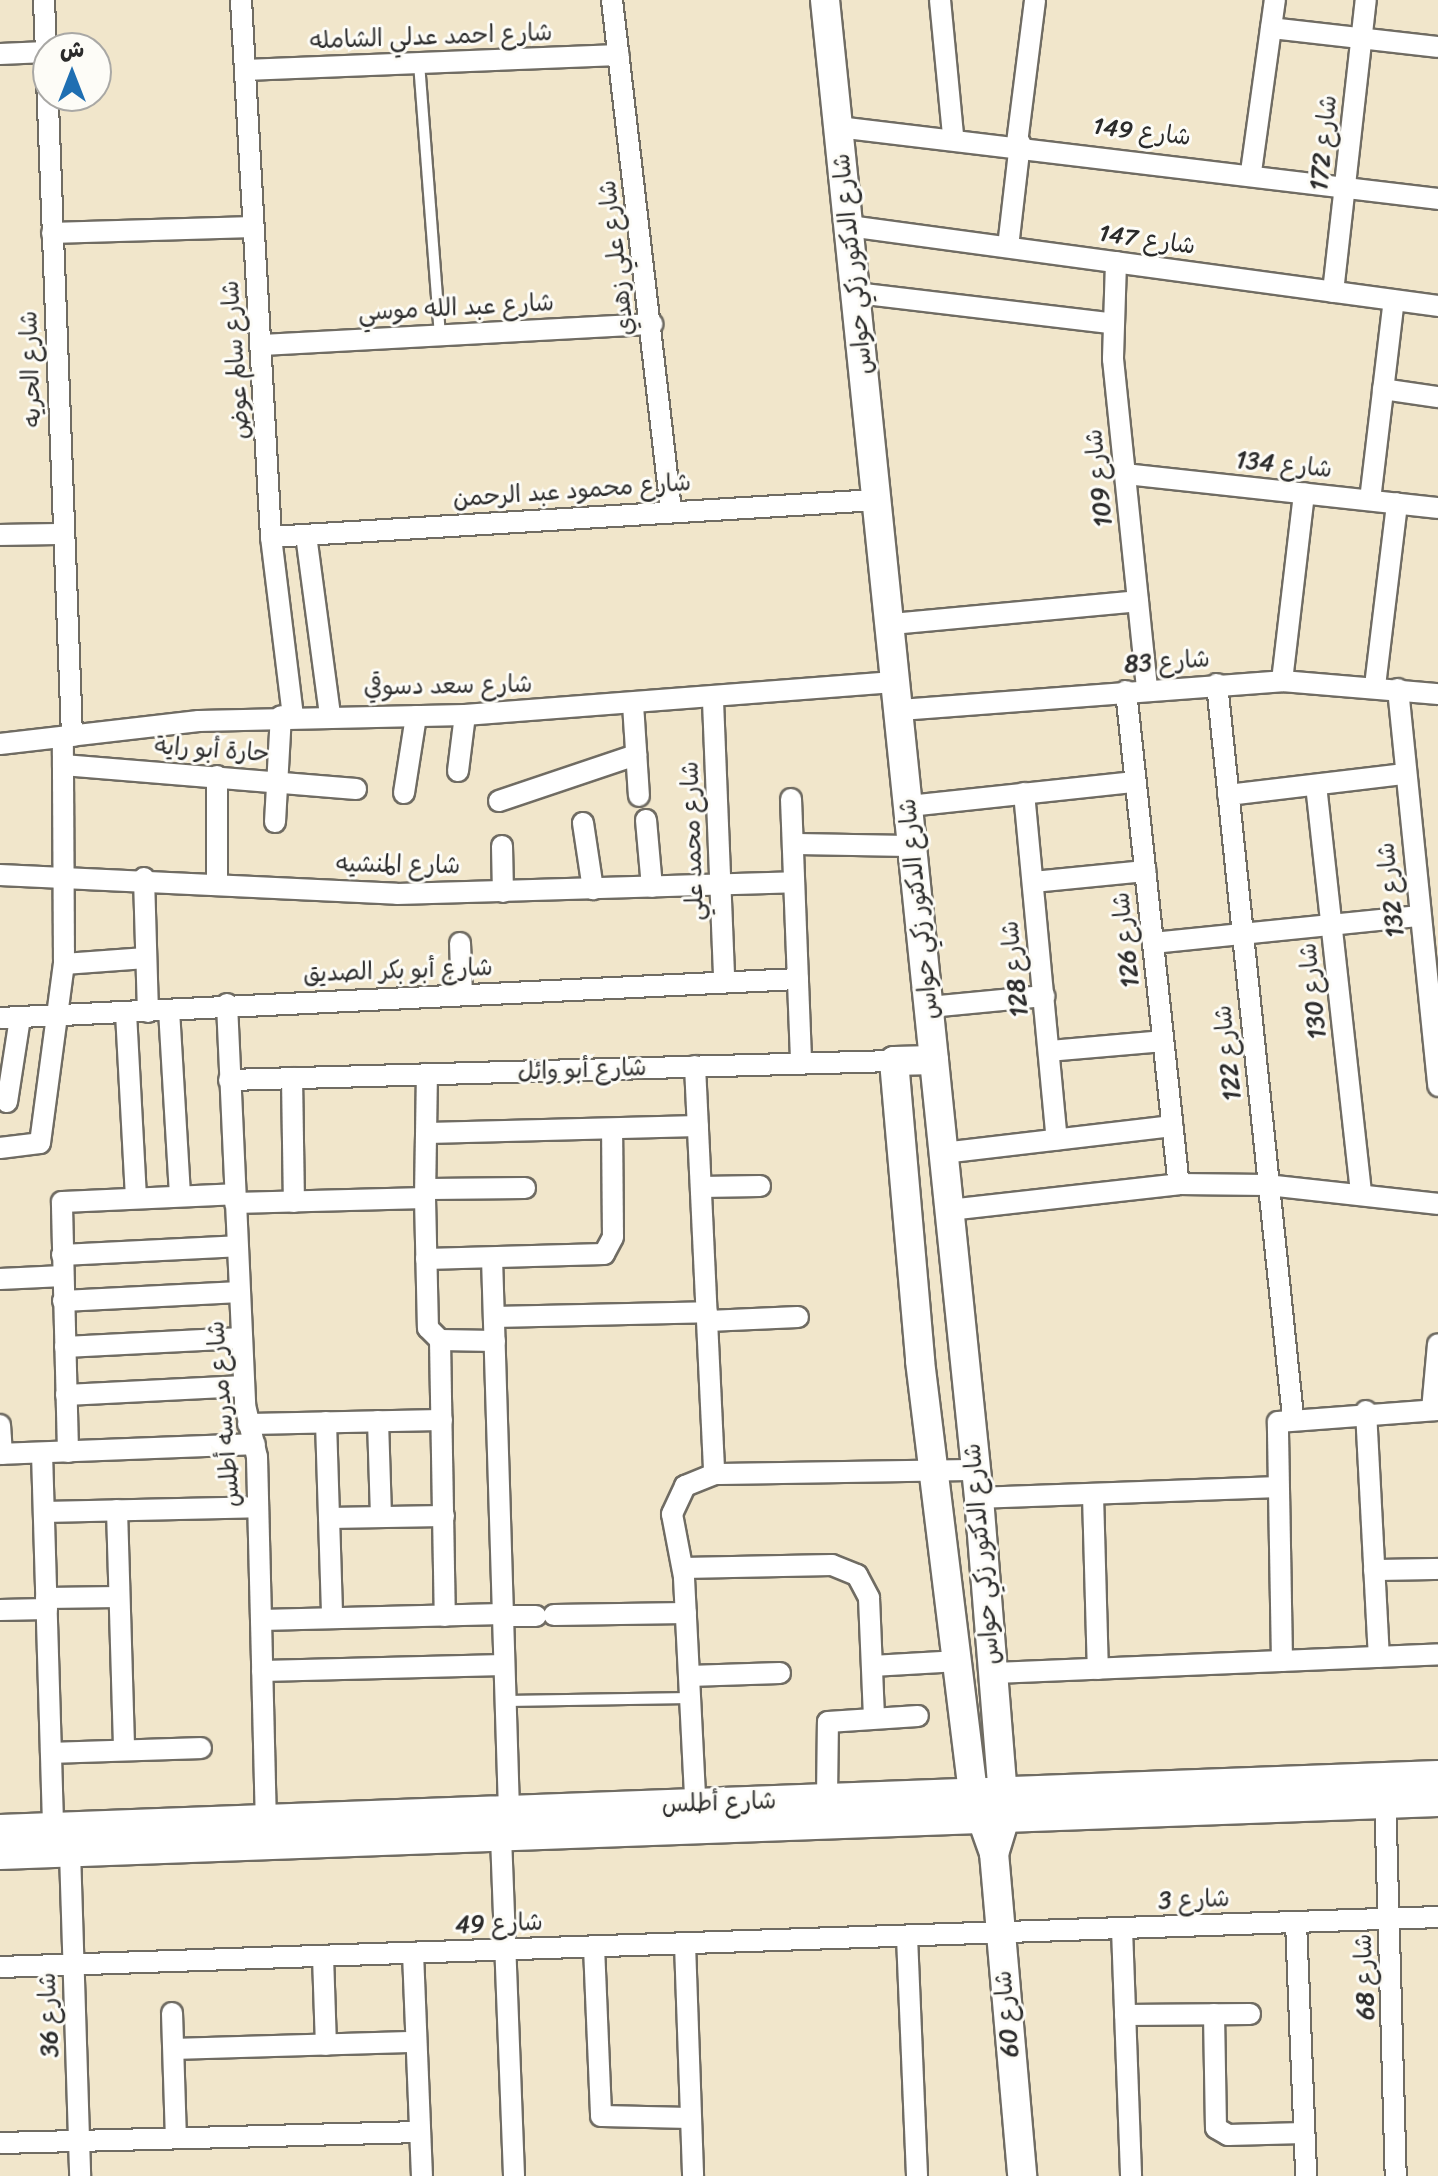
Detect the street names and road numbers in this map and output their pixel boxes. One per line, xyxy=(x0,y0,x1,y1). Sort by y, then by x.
street label: شارع احمد عدلي الشامله xyxy=(309,18,553,56)
street label: شارع 172 xyxy=(1305,94,1343,192)
street label: شارع 149 xyxy=(1092,112,1192,152)
street label: شارع الدكتور زكي حواس xyxy=(827,152,879,376)
street label: شارع علي زهدي xyxy=(593,179,641,337)
street label: شارع 147 xyxy=(1097,219,1197,261)
street label: شارع سالم عوض xyxy=(216,280,256,440)
street label: شارع عبد الله موسي xyxy=(357,288,555,328)
street label: شارع الحريه xyxy=(15,310,47,428)
street label: شارع 109 xyxy=(1080,428,1118,528)
street label: شارع 134 xyxy=(1234,446,1334,484)
street label: شارع محمود عبد الرحمن xyxy=(452,468,692,514)
street label: شارع 83 xyxy=(1123,645,1211,679)
street label: شارع سعد دسوقي xyxy=(363,670,533,702)
street label: حارة أبو راية xyxy=(154,732,270,768)
street label: شارع محمد علي xyxy=(676,761,710,921)
street label: شارع الدكتور زكي حواس xyxy=(893,797,945,1021)
street label: شارع 132 xyxy=(1372,841,1410,939)
street label: شارع المنشيه xyxy=(336,850,460,880)
street label: شارع 126 xyxy=(1107,891,1145,989)
street label: شارع 128 xyxy=(996,919,1034,1019)
street label: شارع 130 xyxy=(1294,941,1332,1041)
street label: شارع أبو بكر الصديق xyxy=(303,953,493,989)
street label: شارع 122 xyxy=(1209,1004,1247,1102)
street label: شارع أبو وائل xyxy=(517,1053,647,1087)
street label: شارع مدرسه أطلس xyxy=(201,1320,247,1508)
street label: شارع الدكتور زكي حواس xyxy=(958,1442,1006,1666)
street label: شارع أطلس xyxy=(661,1787,777,1819)
street label: شارع 3 xyxy=(1158,1884,1230,1916)
street label: شارع 49 xyxy=(455,1908,543,1940)
street label: شارع 68 xyxy=(1349,1933,1381,2021)
street label: شارع 60 xyxy=(989,1969,1025,2059)
street label: شارع 36 xyxy=(33,1972,65,2058)

